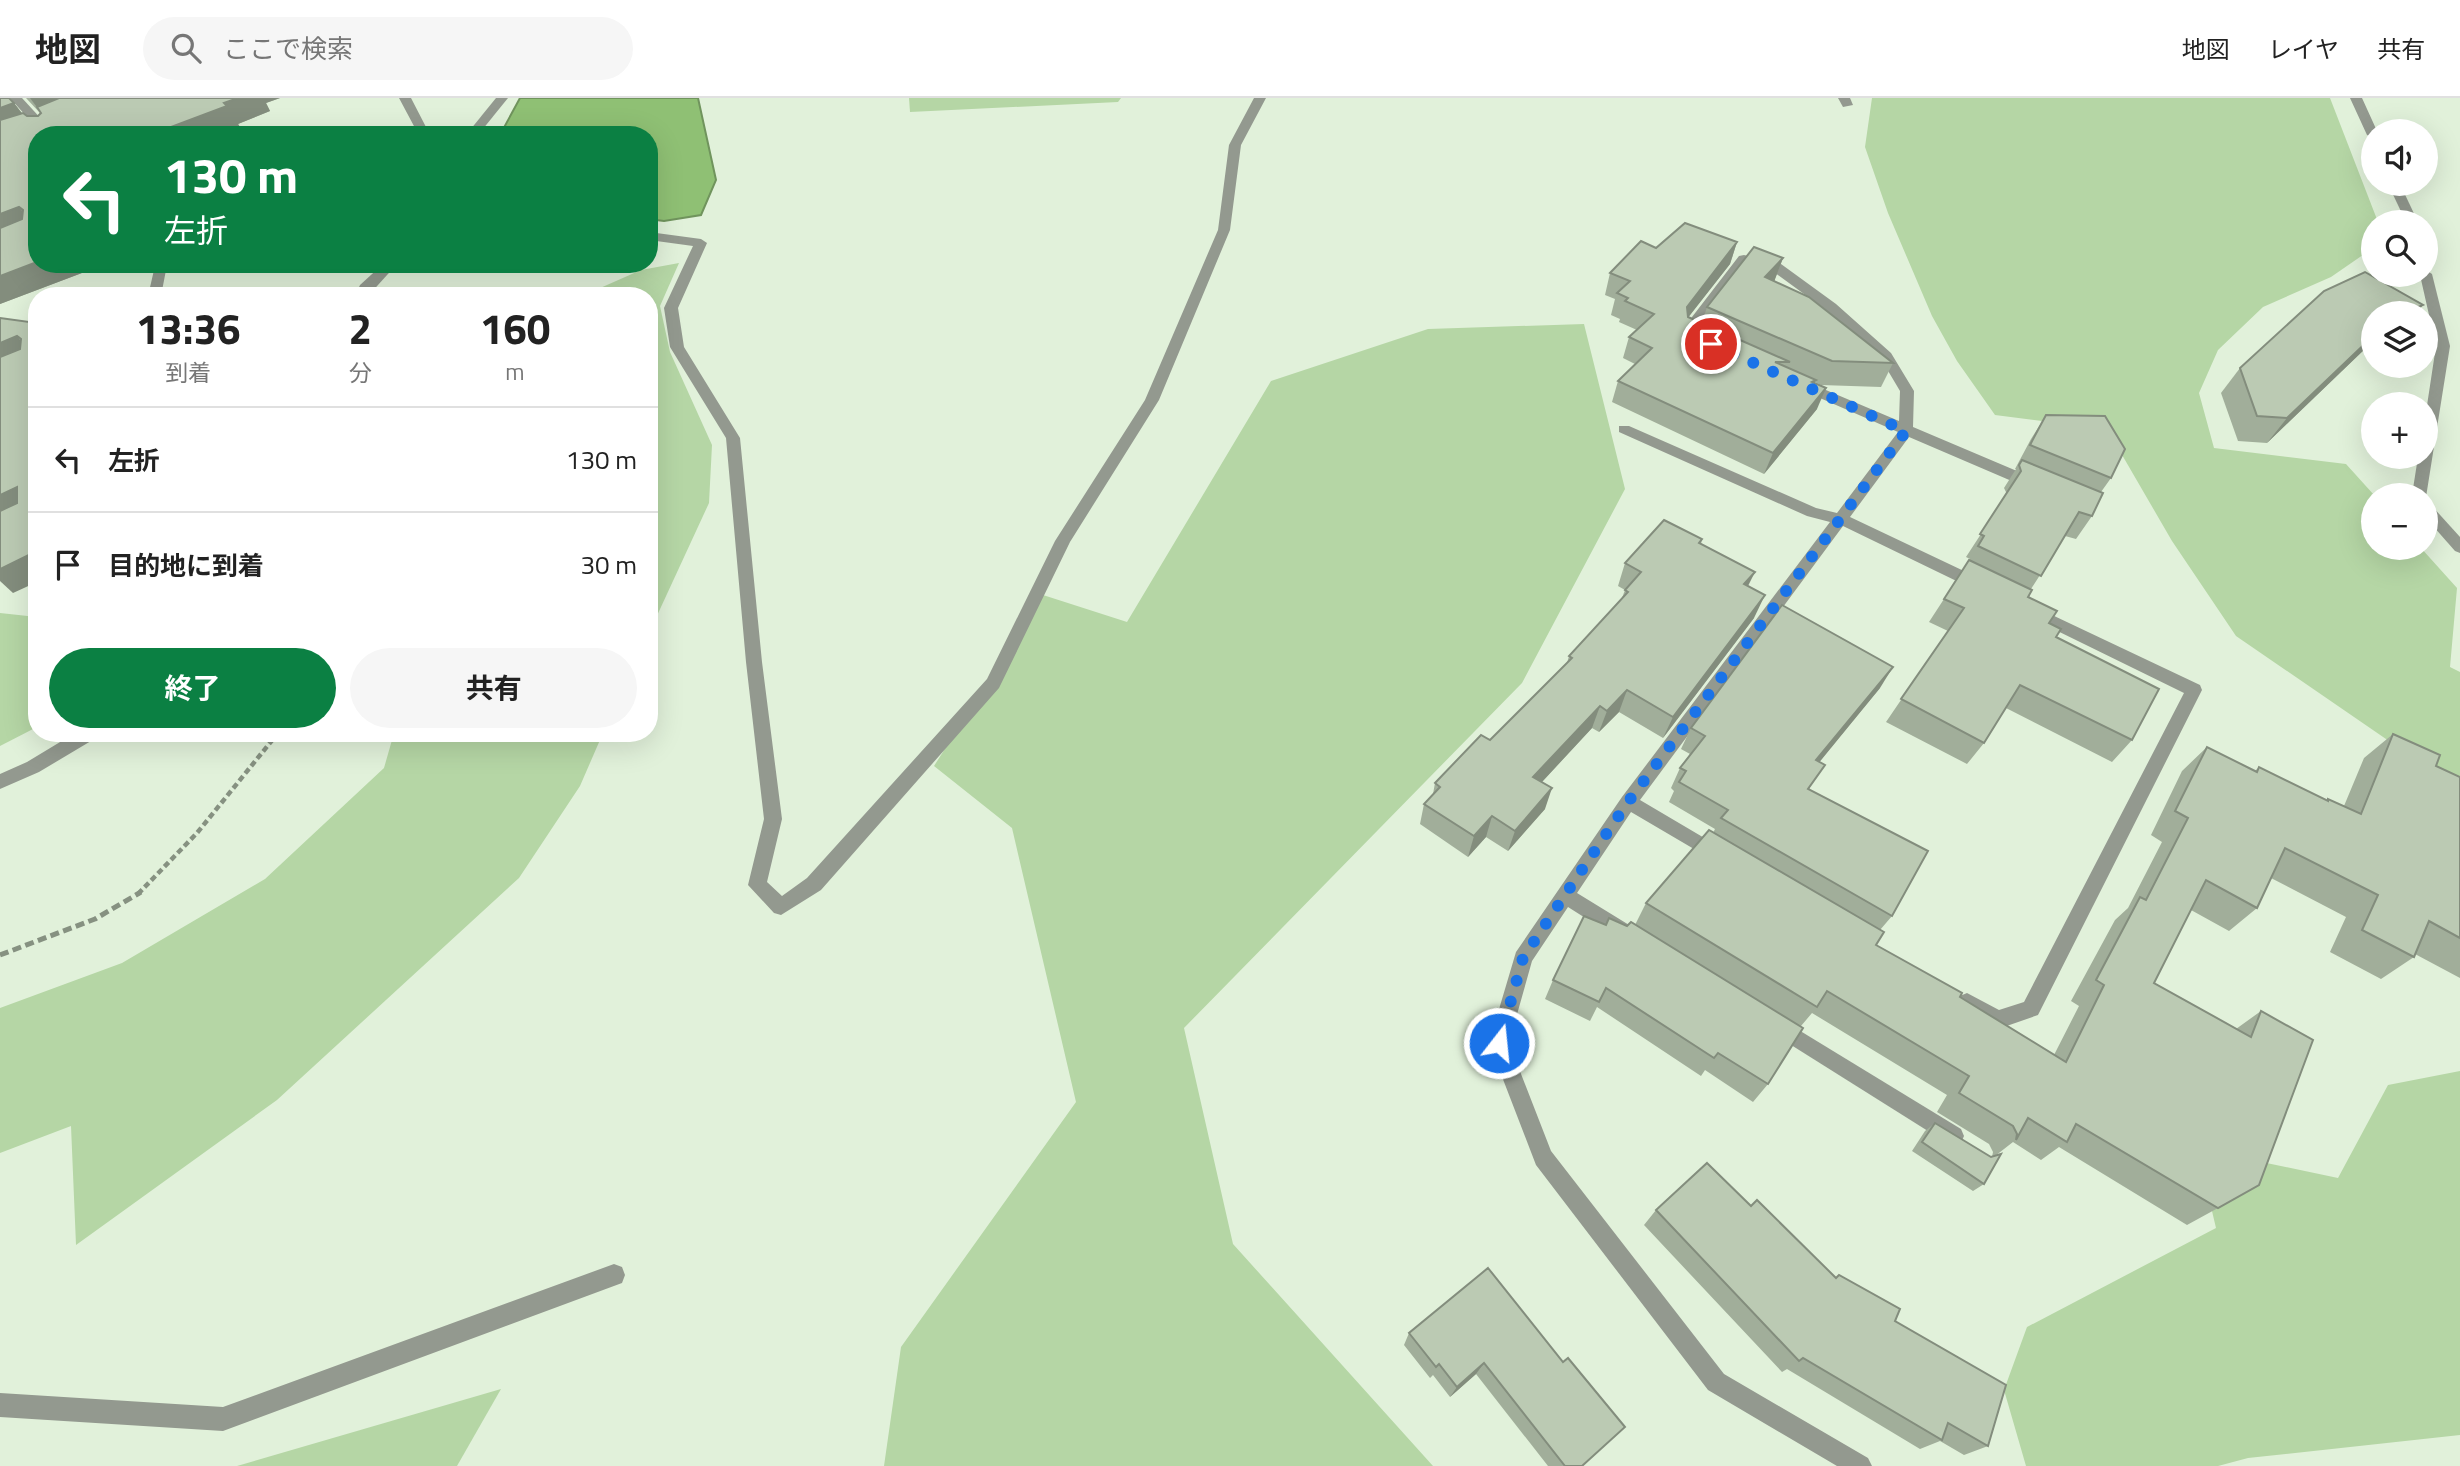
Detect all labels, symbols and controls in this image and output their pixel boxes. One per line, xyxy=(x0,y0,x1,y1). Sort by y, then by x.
search box xyxy=(143,17,633,80)
text: 地図 xyxy=(35,24,101,74)
icon: search xyxy=(167,29,205,67)
text: ここで検索 xyxy=(223,29,353,68)
text: 地図 xyxy=(2182,31,2230,67)
text: レイヤ xyxy=(2268,31,2339,67)
text: 共有 xyxy=(2377,31,2425,67)
map controls xyxy=(2361,119,2438,560)
button: sound xyxy=(2361,119,2438,196)
text: 130 m xyxy=(164,137,298,212)
icon: left xyxy=(49,154,140,245)
text: 左折 xyxy=(164,206,228,254)
button: search xyxy=(2361,210,2438,287)
text: 13:36 xyxy=(136,296,241,360)
text: 2 xyxy=(348,296,372,360)
text: 160 xyxy=(480,296,550,360)
button: layers xyxy=(2361,301,2438,378)
pin xyxy=(1681,314,1741,374)
icon: arrive xyxy=(1692,325,1730,363)
text: m xyxy=(505,354,525,389)
text: 到着 xyxy=(165,355,211,390)
text: 分 xyxy=(349,355,372,390)
button: + xyxy=(2361,392,2438,469)
text: 130 m xyxy=(566,440,637,479)
icon: left xyxy=(49,441,87,479)
text: 左折 xyxy=(108,441,160,480)
button: − xyxy=(2361,483,2438,560)
text: 30 m xyxy=(580,545,637,584)
icon: arrive xyxy=(49,546,87,584)
text: 目的地に到着 xyxy=(108,546,264,585)
button: 終了 xyxy=(49,648,336,728)
button: 共有 xyxy=(350,648,637,728)
position arrow xyxy=(1462,1006,1536,1080)

